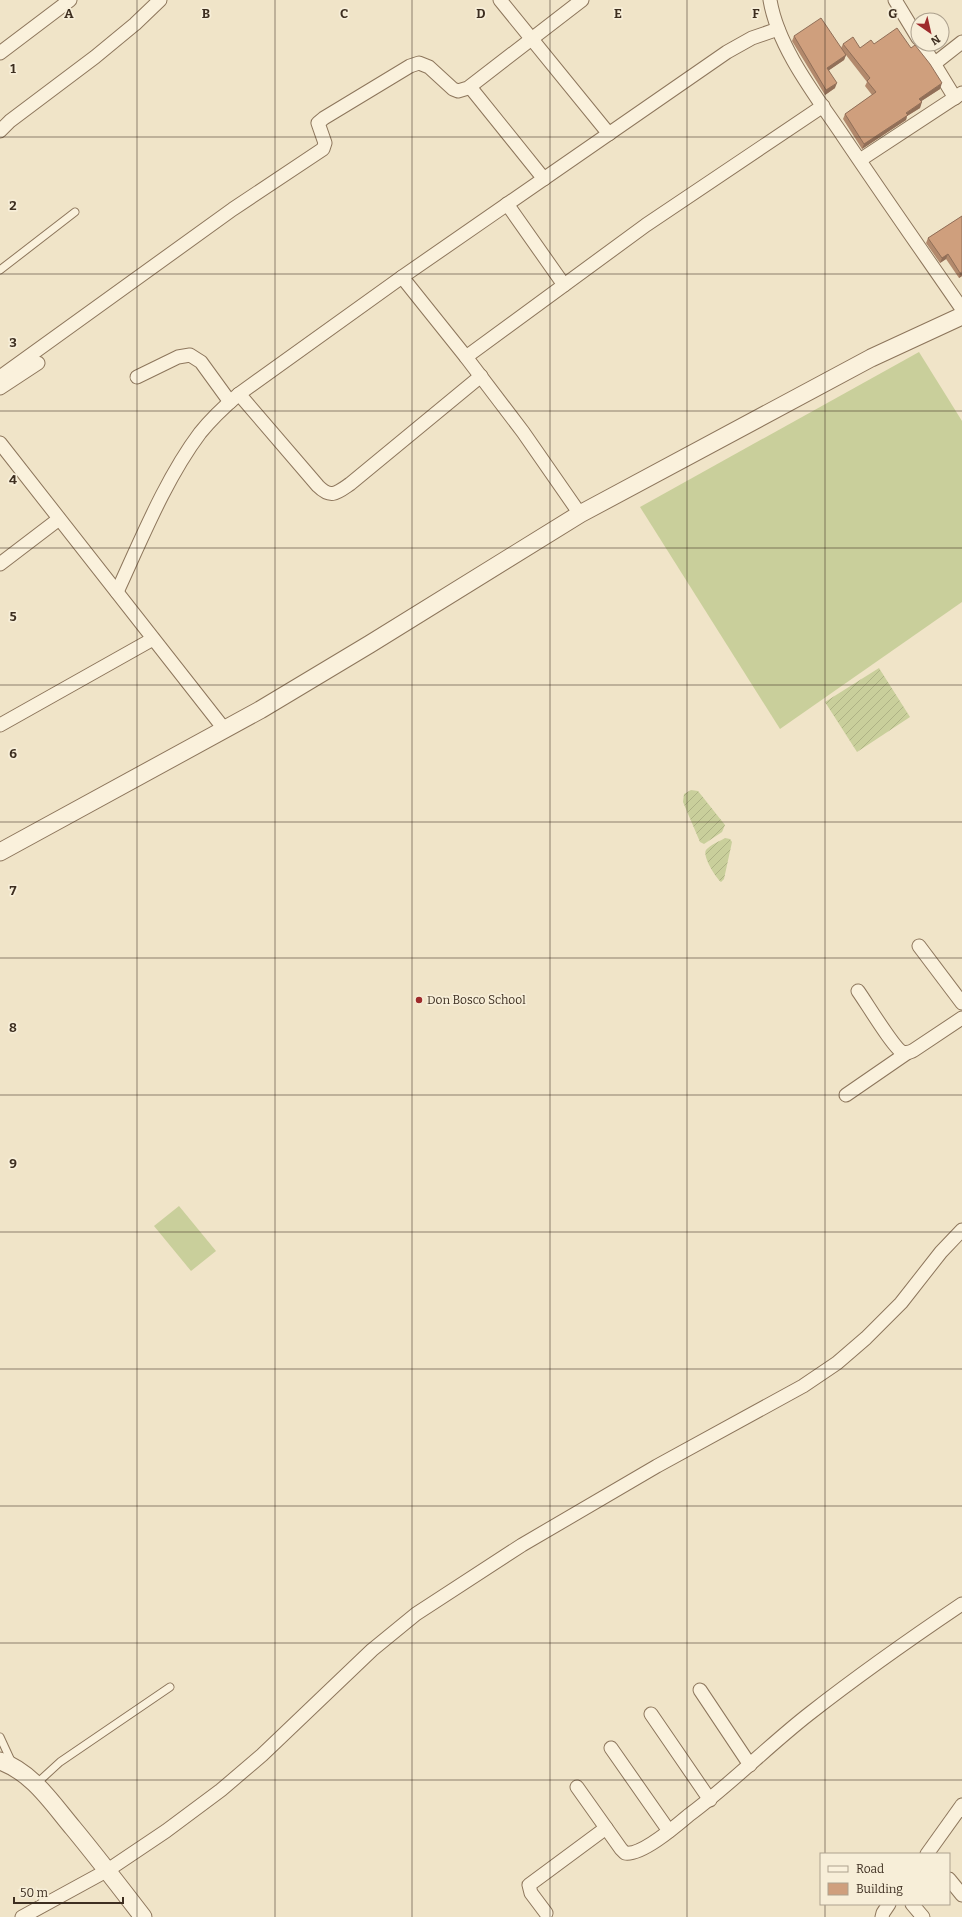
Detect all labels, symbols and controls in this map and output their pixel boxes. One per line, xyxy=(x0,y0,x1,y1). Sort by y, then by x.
text: A xyxy=(64,6,74,21)
text: B xyxy=(202,6,210,21)
text: C xyxy=(340,6,348,21)
text: D xyxy=(476,6,486,21)
text: E xyxy=(614,6,622,21)
text: F xyxy=(752,6,760,21)
text: G xyxy=(888,6,898,21)
north arrow xyxy=(910,12,950,52)
text: N xyxy=(928,32,942,48)
text: 1 xyxy=(10,61,16,76)
text: 2 xyxy=(9,198,17,213)
text: 3 xyxy=(9,335,17,350)
text: 4 xyxy=(9,472,17,487)
text: 5 xyxy=(9,609,17,624)
text: 6 xyxy=(9,746,17,761)
text: 7 xyxy=(10,883,17,898)
place label: Don Bosco School xyxy=(427,993,526,1007)
marker: Don Bosco School xyxy=(414,995,424,1005)
text: 8 xyxy=(9,1020,17,1035)
text: 9 xyxy=(9,1156,17,1171)
legend xyxy=(820,1853,950,1905)
text: Road xyxy=(856,1862,884,1876)
scale bar xyxy=(14,1879,123,1905)
text: Building xyxy=(856,1882,903,1896)
text: 50 m xyxy=(20,1886,49,1900)

